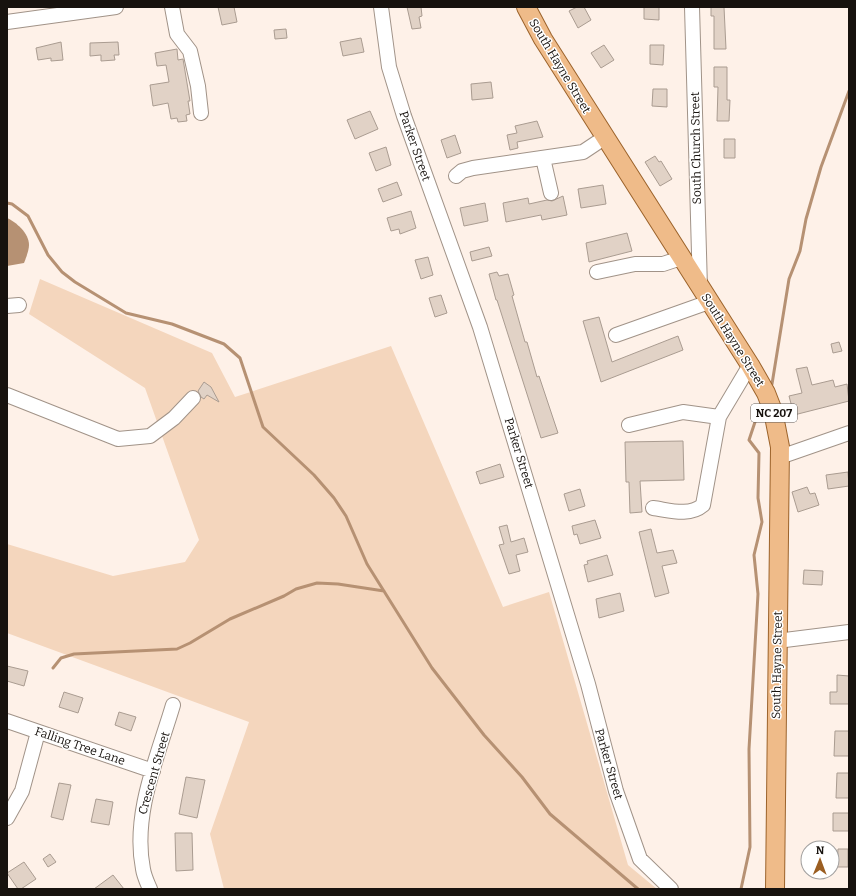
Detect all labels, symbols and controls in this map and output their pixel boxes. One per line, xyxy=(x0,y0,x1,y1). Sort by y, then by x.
street label: South Hayne Street xyxy=(526,16,594,116)
street label: South Church Street xyxy=(688,91,704,204)
street label: Parker Street xyxy=(396,109,434,183)
street label: South Hayne Street xyxy=(699,291,768,390)
road number: NC 207 xyxy=(751,404,797,422)
street label: Parker Street xyxy=(502,416,537,491)
street label: South Hayne Street xyxy=(769,610,785,719)
street label: Falling Tree Lane xyxy=(33,724,127,768)
street label: Parker Street xyxy=(592,727,626,802)
street label: Crescent Street xyxy=(135,729,173,816)
north arrow xyxy=(800,840,840,880)
text: N xyxy=(816,844,825,857)

